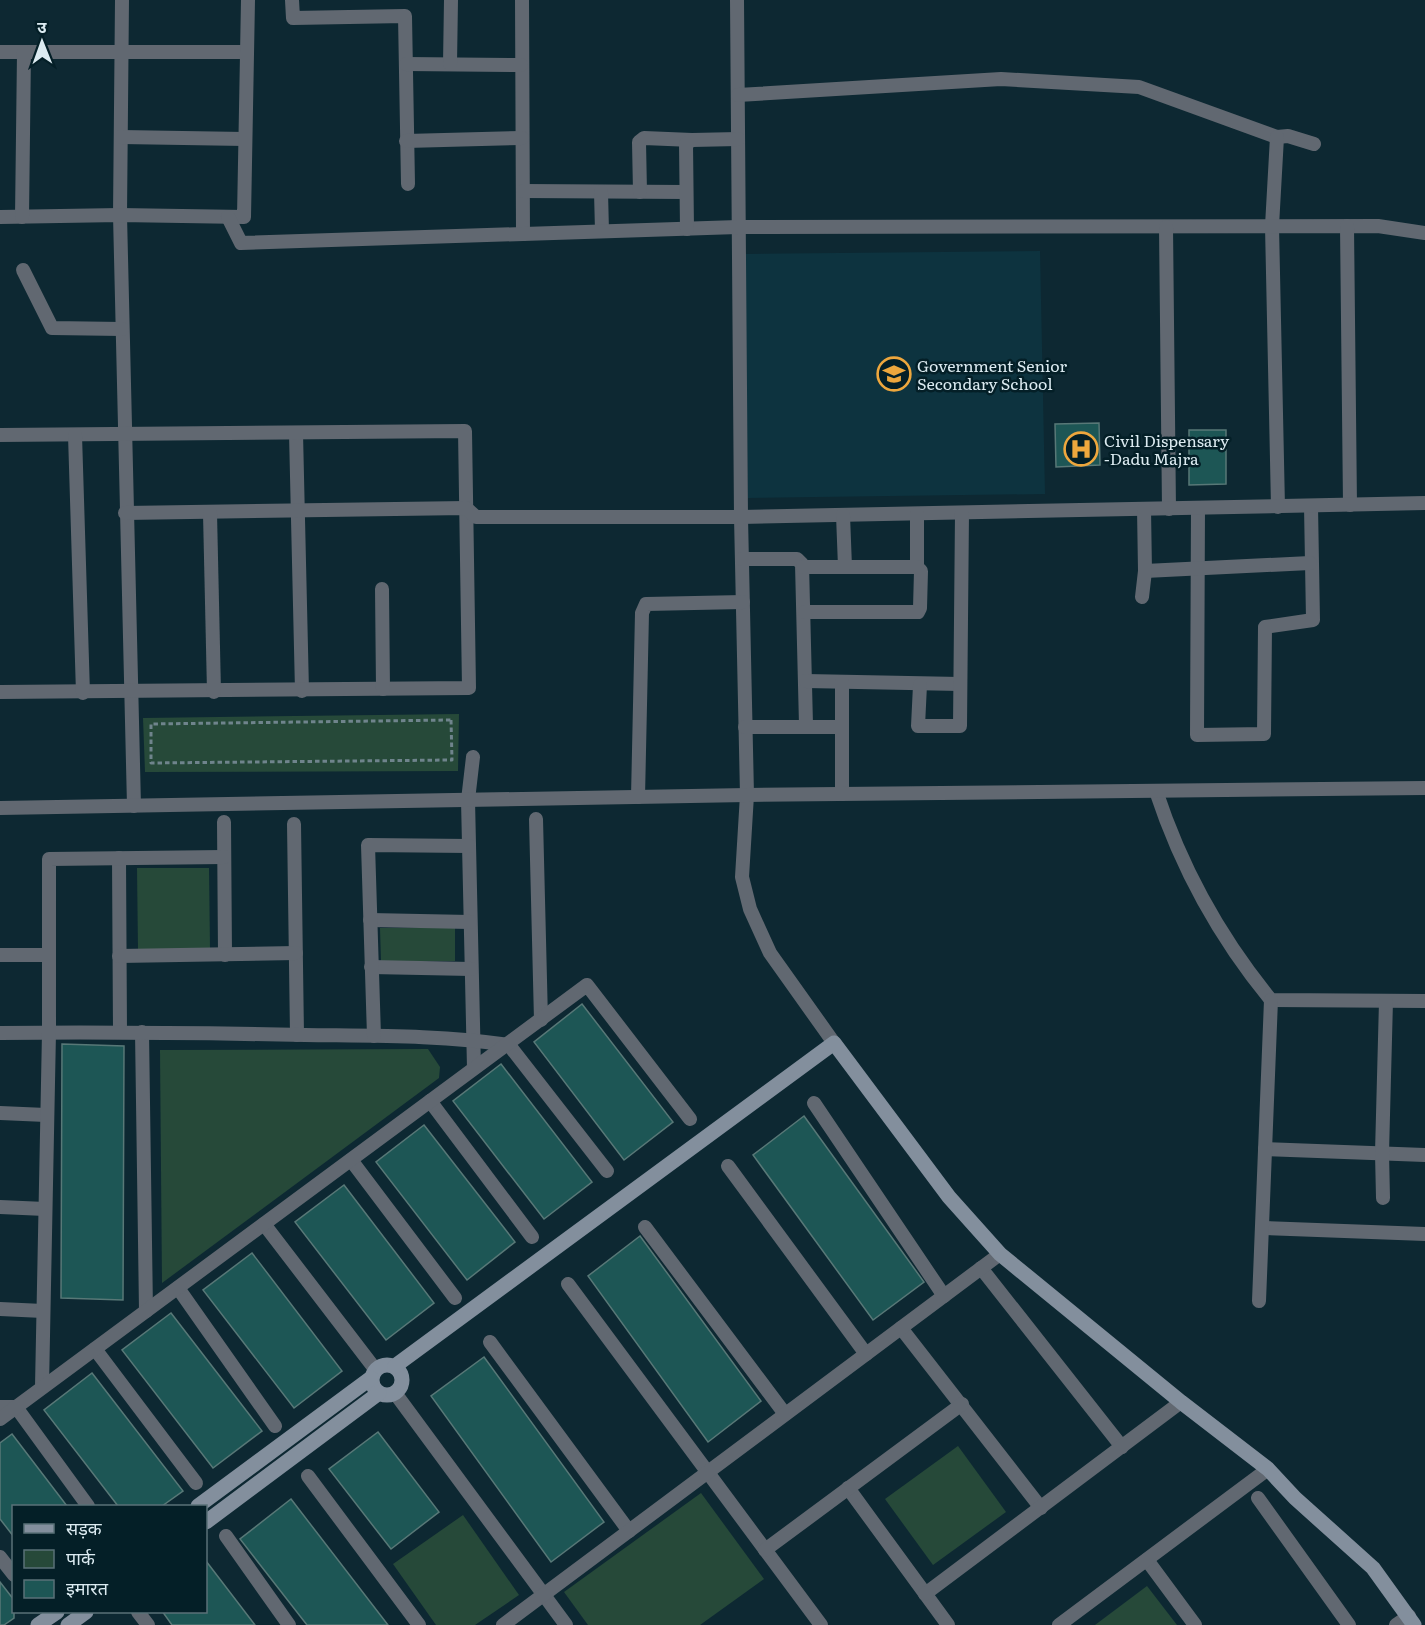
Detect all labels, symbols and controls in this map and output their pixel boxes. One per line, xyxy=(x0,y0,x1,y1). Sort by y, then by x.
north arrow xyxy=(12,12,72,72)
text: उ xyxy=(37,14,47,38)
place label: Government Senior Secondary School xyxy=(917,353,1068,395)
school or university icon: Government Senior Secondary School xyxy=(876,356,912,392)
place label: Civil Dispensary -Dadu Majra xyxy=(1104,428,1230,470)
hospital icon: Civil Dispensary -Dadu Majra xyxy=(1063,431,1099,467)
legend xyxy=(12,1505,207,1613)
text: सड़क xyxy=(66,1514,103,1541)
text: पार्क xyxy=(66,1544,96,1571)
text: इमारत xyxy=(66,1574,109,1601)

